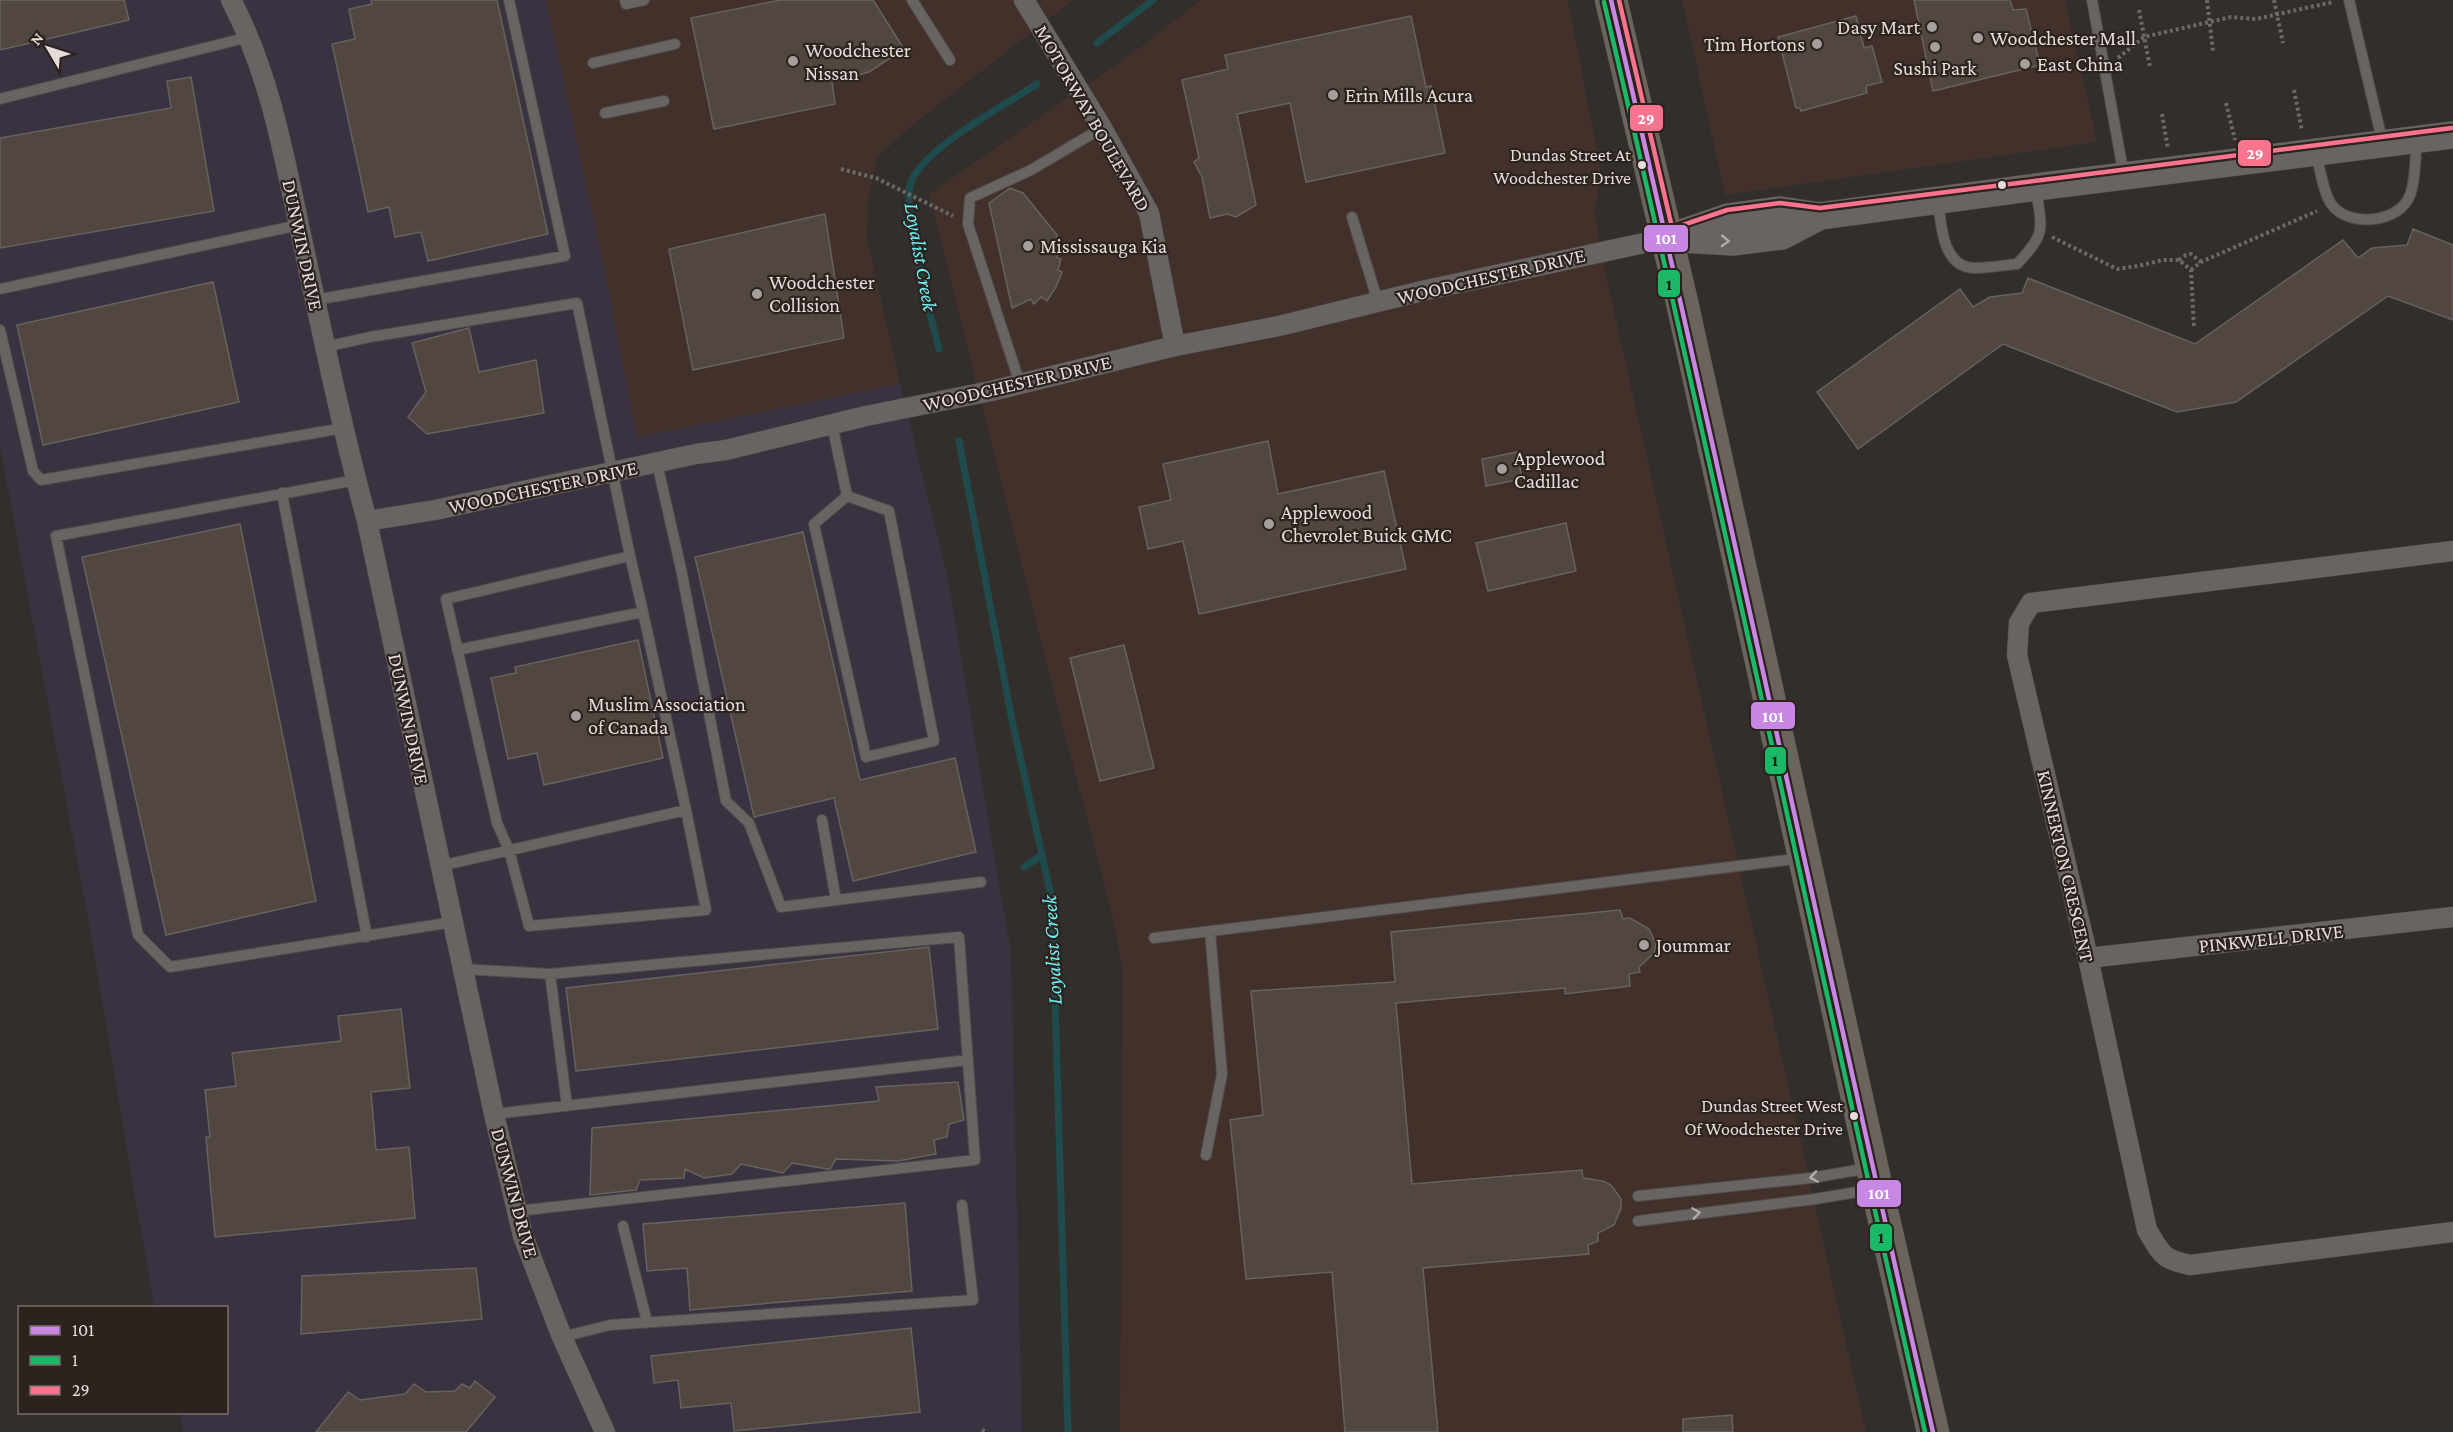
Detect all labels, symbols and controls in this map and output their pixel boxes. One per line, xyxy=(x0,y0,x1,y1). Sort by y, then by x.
place label: Dasy Mart xyxy=(1837,16,1920,39)
north arrow xyxy=(18,18,78,78)
marker: Dasy Mart xyxy=(1925,20,1939,34)
street label: MOTORWAY BOULEVARD xyxy=(1031,21,1155,215)
place label: Woodchester Mall xyxy=(1990,27,2136,49)
text: N xyxy=(27,29,47,48)
marker: Woodchester Mall xyxy=(1971,31,1985,45)
place label: Tim Hortons xyxy=(1704,33,1805,55)
marker: Tim Hortons xyxy=(1810,37,1824,51)
place label: Woodchester Nissan xyxy=(805,39,911,84)
marker: Sushi Park xyxy=(1928,40,1942,54)
place label: East China xyxy=(2037,53,2123,75)
marker: Woodchester Nissan xyxy=(786,54,800,68)
place label: Sushi Park xyxy=(1893,57,1977,79)
marker: East China xyxy=(2018,57,2032,71)
place label: Erin Mills Acura xyxy=(1345,84,1473,106)
marker: Erin Mills Acura xyxy=(1326,88,1340,102)
line badge: 29 xyxy=(1629,104,1664,132)
text: 29 xyxy=(1638,110,1654,127)
line badge: 29 xyxy=(2237,139,2272,167)
place label: Dundas Street At Woodchester Drive xyxy=(1493,145,1632,188)
text: 29 xyxy=(2247,145,2263,162)
marker: Dundas Street At Woodchester Drive xyxy=(1636,159,1648,171)
street label: DUNWIN DRIVE xyxy=(278,177,328,313)
unlabelled marker xyxy=(1996,179,2008,191)
water label: Loyalist Creek xyxy=(900,201,943,314)
line badge: 101 xyxy=(1643,224,1689,253)
text: 101 xyxy=(1655,230,1677,247)
place label: Mississauga Kia xyxy=(1040,235,1167,258)
one-way arrow xyxy=(1721,235,1730,248)
marker: Mississauga Kia xyxy=(1021,239,1035,253)
street label: WOODCHESTER DRIVE xyxy=(1395,244,1587,308)
line badge: 1 xyxy=(1657,269,1681,298)
place label: Woodchester Collision xyxy=(769,271,875,316)
text: 1 xyxy=(1666,276,1672,293)
marker: Woodchester Collision xyxy=(750,287,764,301)
street label: WOODCHESTER DRIVE xyxy=(921,351,1113,415)
place label: Applewood Cadillac xyxy=(1514,447,1606,492)
street label: WOODCHESTER DRIVE xyxy=(447,456,640,518)
marker: Applewood Cadillac xyxy=(1495,462,1509,476)
place label: Applewood Chevrolet Buick GMC xyxy=(1281,501,1452,546)
marker: Applewood Chevrolet Buick GMC xyxy=(1262,517,1276,531)
street label: DUNWIN DRIVE xyxy=(384,651,434,787)
place label: Muslim Association of Canada xyxy=(588,693,746,738)
line badge: 101 xyxy=(1750,701,1796,730)
text: 101 xyxy=(1762,708,1784,725)
marker: Muslim Association of Canada xyxy=(569,709,583,723)
line badge: 1 xyxy=(1764,746,1787,775)
text: 1 xyxy=(1772,752,1778,769)
street label: KINNERTON CRESCENT xyxy=(2033,768,2099,964)
water label: Loyalist Creek xyxy=(1037,894,1067,1006)
street label: PINKWELL DRIVE xyxy=(2198,919,2345,957)
place label: Joummar xyxy=(1654,934,1731,957)
marker: Joummar xyxy=(1637,938,1651,952)
place label: Dundas Street West Of Woodchester Drive xyxy=(1684,1096,1844,1139)
marker: Dundas Street West Of Woodchester Drive xyxy=(1848,1110,1860,1122)
street label: DUNWIN DRIVE xyxy=(487,1126,543,1260)
one-way arrow xyxy=(1810,1170,1820,1183)
line badge: 101 xyxy=(1856,1179,1902,1208)
text: 101 xyxy=(1868,1185,1890,1202)
one-way arrow xyxy=(1691,1207,1700,1219)
line badge: 1 xyxy=(1869,1223,1893,1252)
text: 1 xyxy=(1878,1229,1884,1246)
legend xyxy=(18,1306,228,1414)
text: 101 xyxy=(72,1320,94,1340)
text: 1 xyxy=(72,1350,78,1370)
text: 29 xyxy=(72,1380,90,1400)

